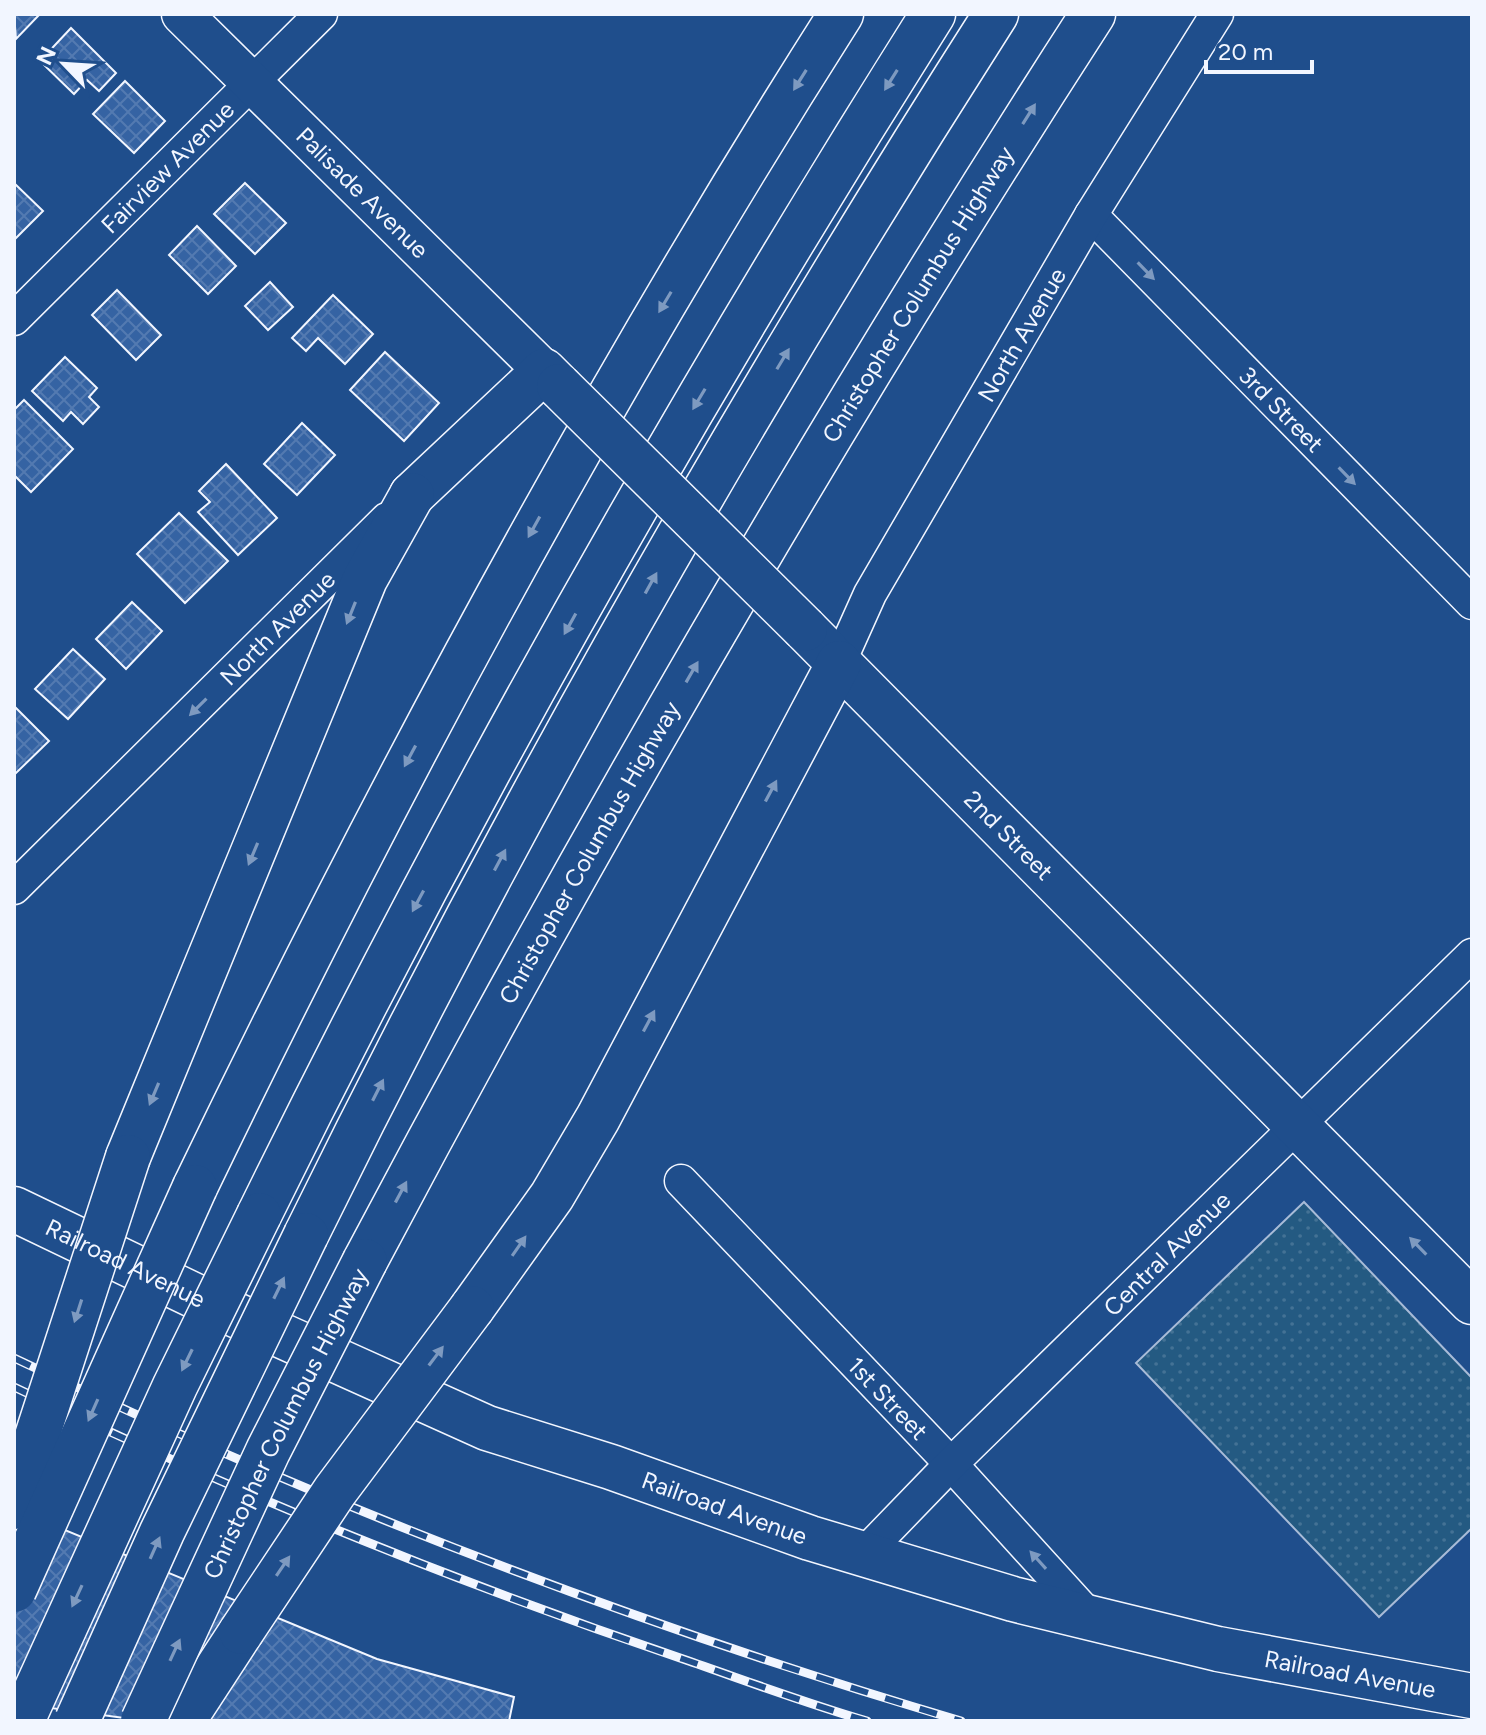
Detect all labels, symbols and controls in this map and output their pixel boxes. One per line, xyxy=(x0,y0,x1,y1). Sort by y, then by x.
north arrow xyxy=(24,24,104,104)
scale bar xyxy=(1206,24,1312,74)
text: 20 m xyxy=(1218,37,1273,66)
text: N xyxy=(30,42,62,69)
one-way arrow xyxy=(793,69,807,91)
one-way arrow xyxy=(885,69,899,91)
street label: Fairview Avenue xyxy=(95,95,240,239)
one-way arrow xyxy=(1022,103,1036,125)
street label: Palisade Avenue xyxy=(291,121,435,264)
street label: Christopher Columbus Highway xyxy=(815,140,1020,447)
one-way arrow xyxy=(1136,261,1155,280)
street label: North Avenue xyxy=(971,262,1072,407)
one-way arrow xyxy=(658,291,672,313)
one-way arrow xyxy=(776,348,790,370)
street label: 3rd Street xyxy=(1233,360,1330,458)
one-way arrow xyxy=(692,388,706,410)
one-way arrow xyxy=(1338,466,1356,485)
one-way arrow xyxy=(527,516,541,539)
street label: North Avenue xyxy=(213,565,341,691)
one-way arrow xyxy=(644,572,658,594)
one-way arrow xyxy=(344,601,357,625)
one-way arrow xyxy=(563,613,577,635)
one-way arrow xyxy=(684,661,698,683)
street label: Christopher Columbus Highway xyxy=(492,696,686,1009)
one-way arrow xyxy=(189,697,208,716)
one-way arrow xyxy=(404,744,417,767)
one-way arrow xyxy=(764,780,777,803)
street label: 2nd Street xyxy=(959,784,1060,886)
one-way arrow xyxy=(247,842,260,866)
one-way arrow xyxy=(493,849,506,872)
one-way arrow xyxy=(412,890,425,913)
one-way arrow xyxy=(643,1010,656,1033)
one-way arrow xyxy=(370,1079,384,1101)
one-way arrow xyxy=(147,1083,160,1106)
one-way arrow xyxy=(395,1181,408,1204)
street label: Central Avenue xyxy=(1097,1185,1236,1322)
street label: Railroad Avenue xyxy=(41,1212,210,1313)
one-way arrow xyxy=(511,1235,526,1256)
one-way arrow xyxy=(1409,1237,1427,1256)
street label: Christopher Columbus Highway xyxy=(197,1263,374,1583)
one-way arrow xyxy=(272,1277,286,1300)
one-way arrow xyxy=(71,1299,83,1323)
one-way arrow xyxy=(428,1346,444,1366)
one-way arrow xyxy=(180,1348,194,1372)
street label: 1st Street xyxy=(842,1351,934,1445)
one-way arrow xyxy=(86,1399,100,1422)
street label: Railroad Avenue xyxy=(638,1465,811,1550)
one-way arrow xyxy=(148,1536,162,1560)
one-way arrow xyxy=(1030,1551,1048,1570)
one-way arrow xyxy=(276,1555,290,1577)
one-way arrow xyxy=(70,1584,84,1607)
one-way arrow xyxy=(169,1638,182,1662)
street label: Railroad Avenue xyxy=(1262,1643,1438,1704)

